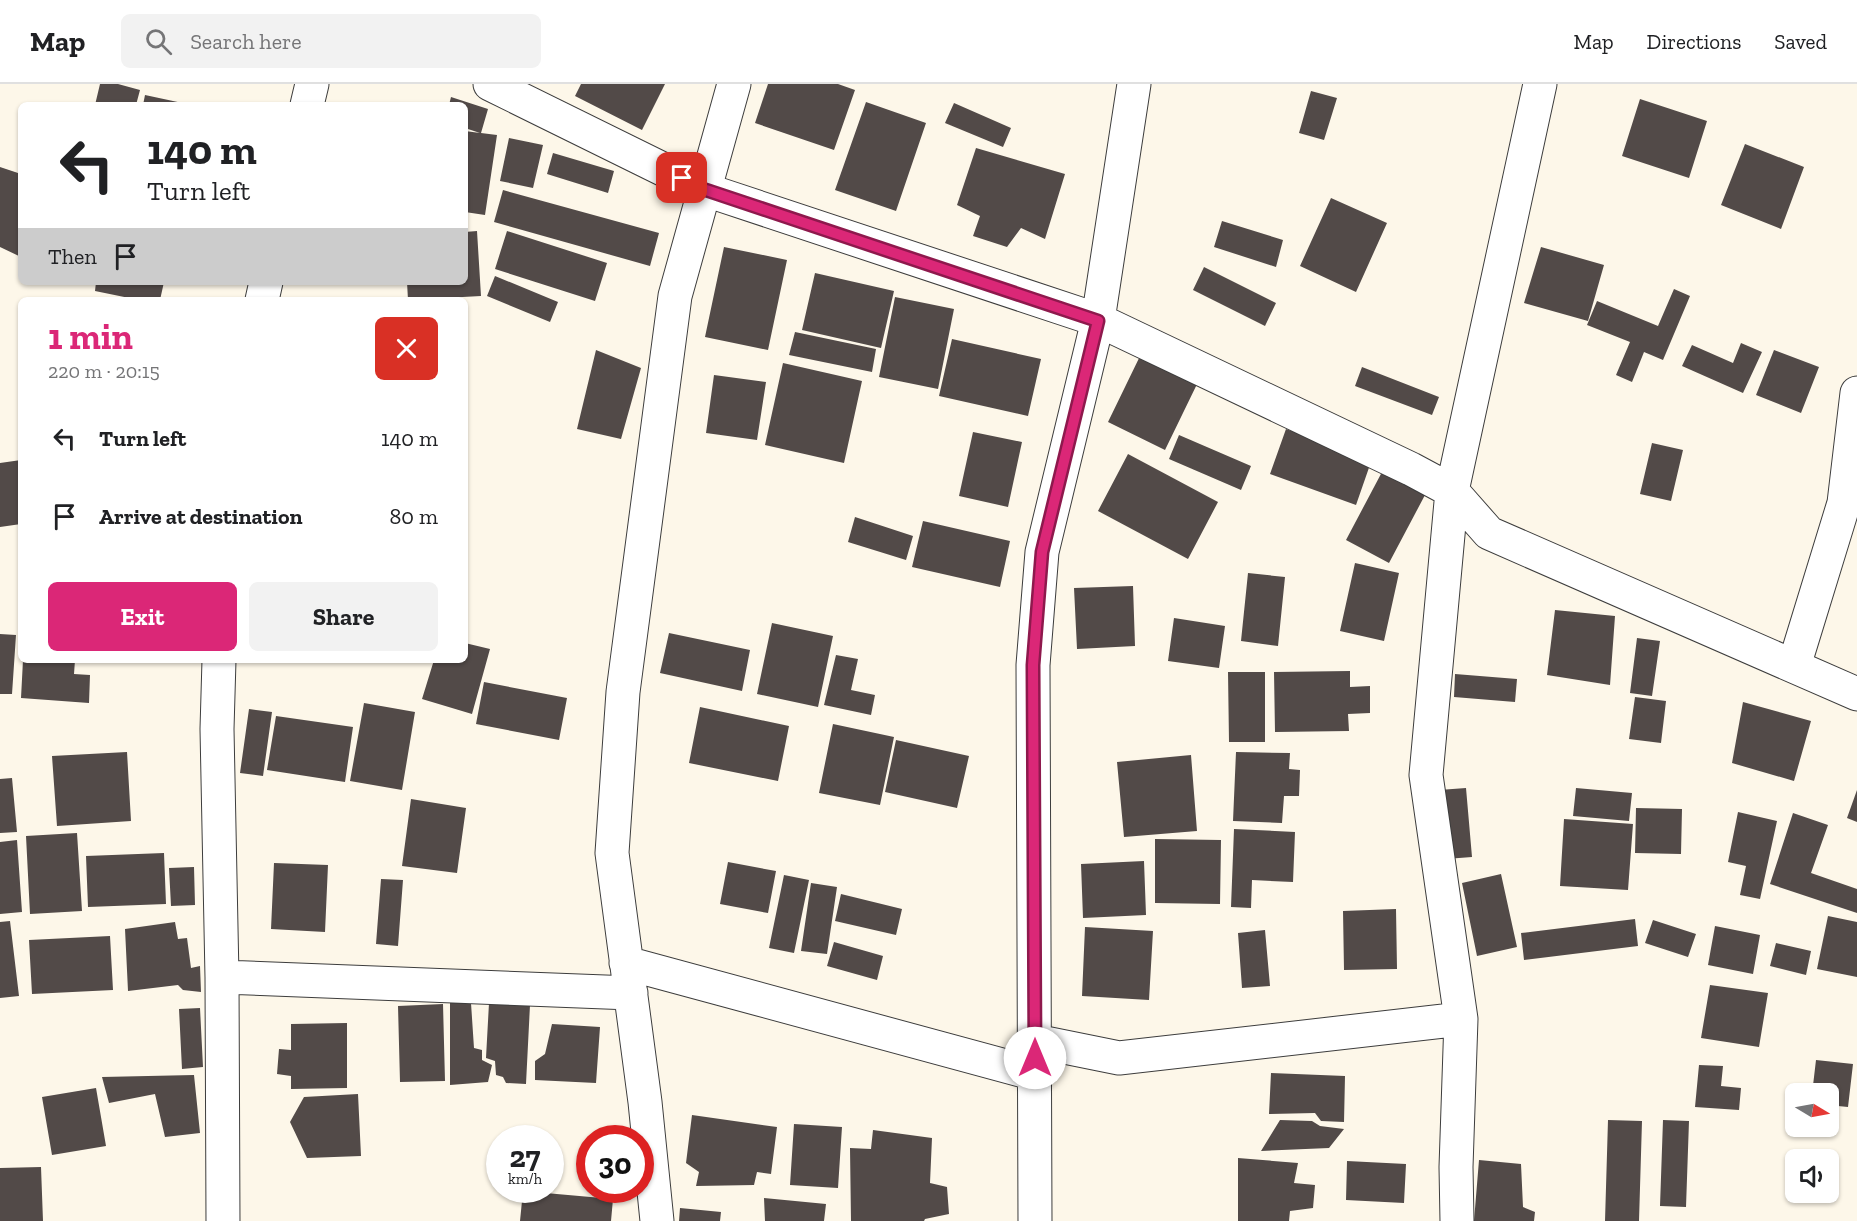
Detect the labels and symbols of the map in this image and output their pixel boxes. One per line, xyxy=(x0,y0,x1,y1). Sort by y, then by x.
pin xyxy=(656,152,707,203)
position arrow xyxy=(1003,1026,1067,1090)
north arrow xyxy=(1785,1083,1839,1137)
speed limit sign: 30 xyxy=(576,1125,654,1203)

